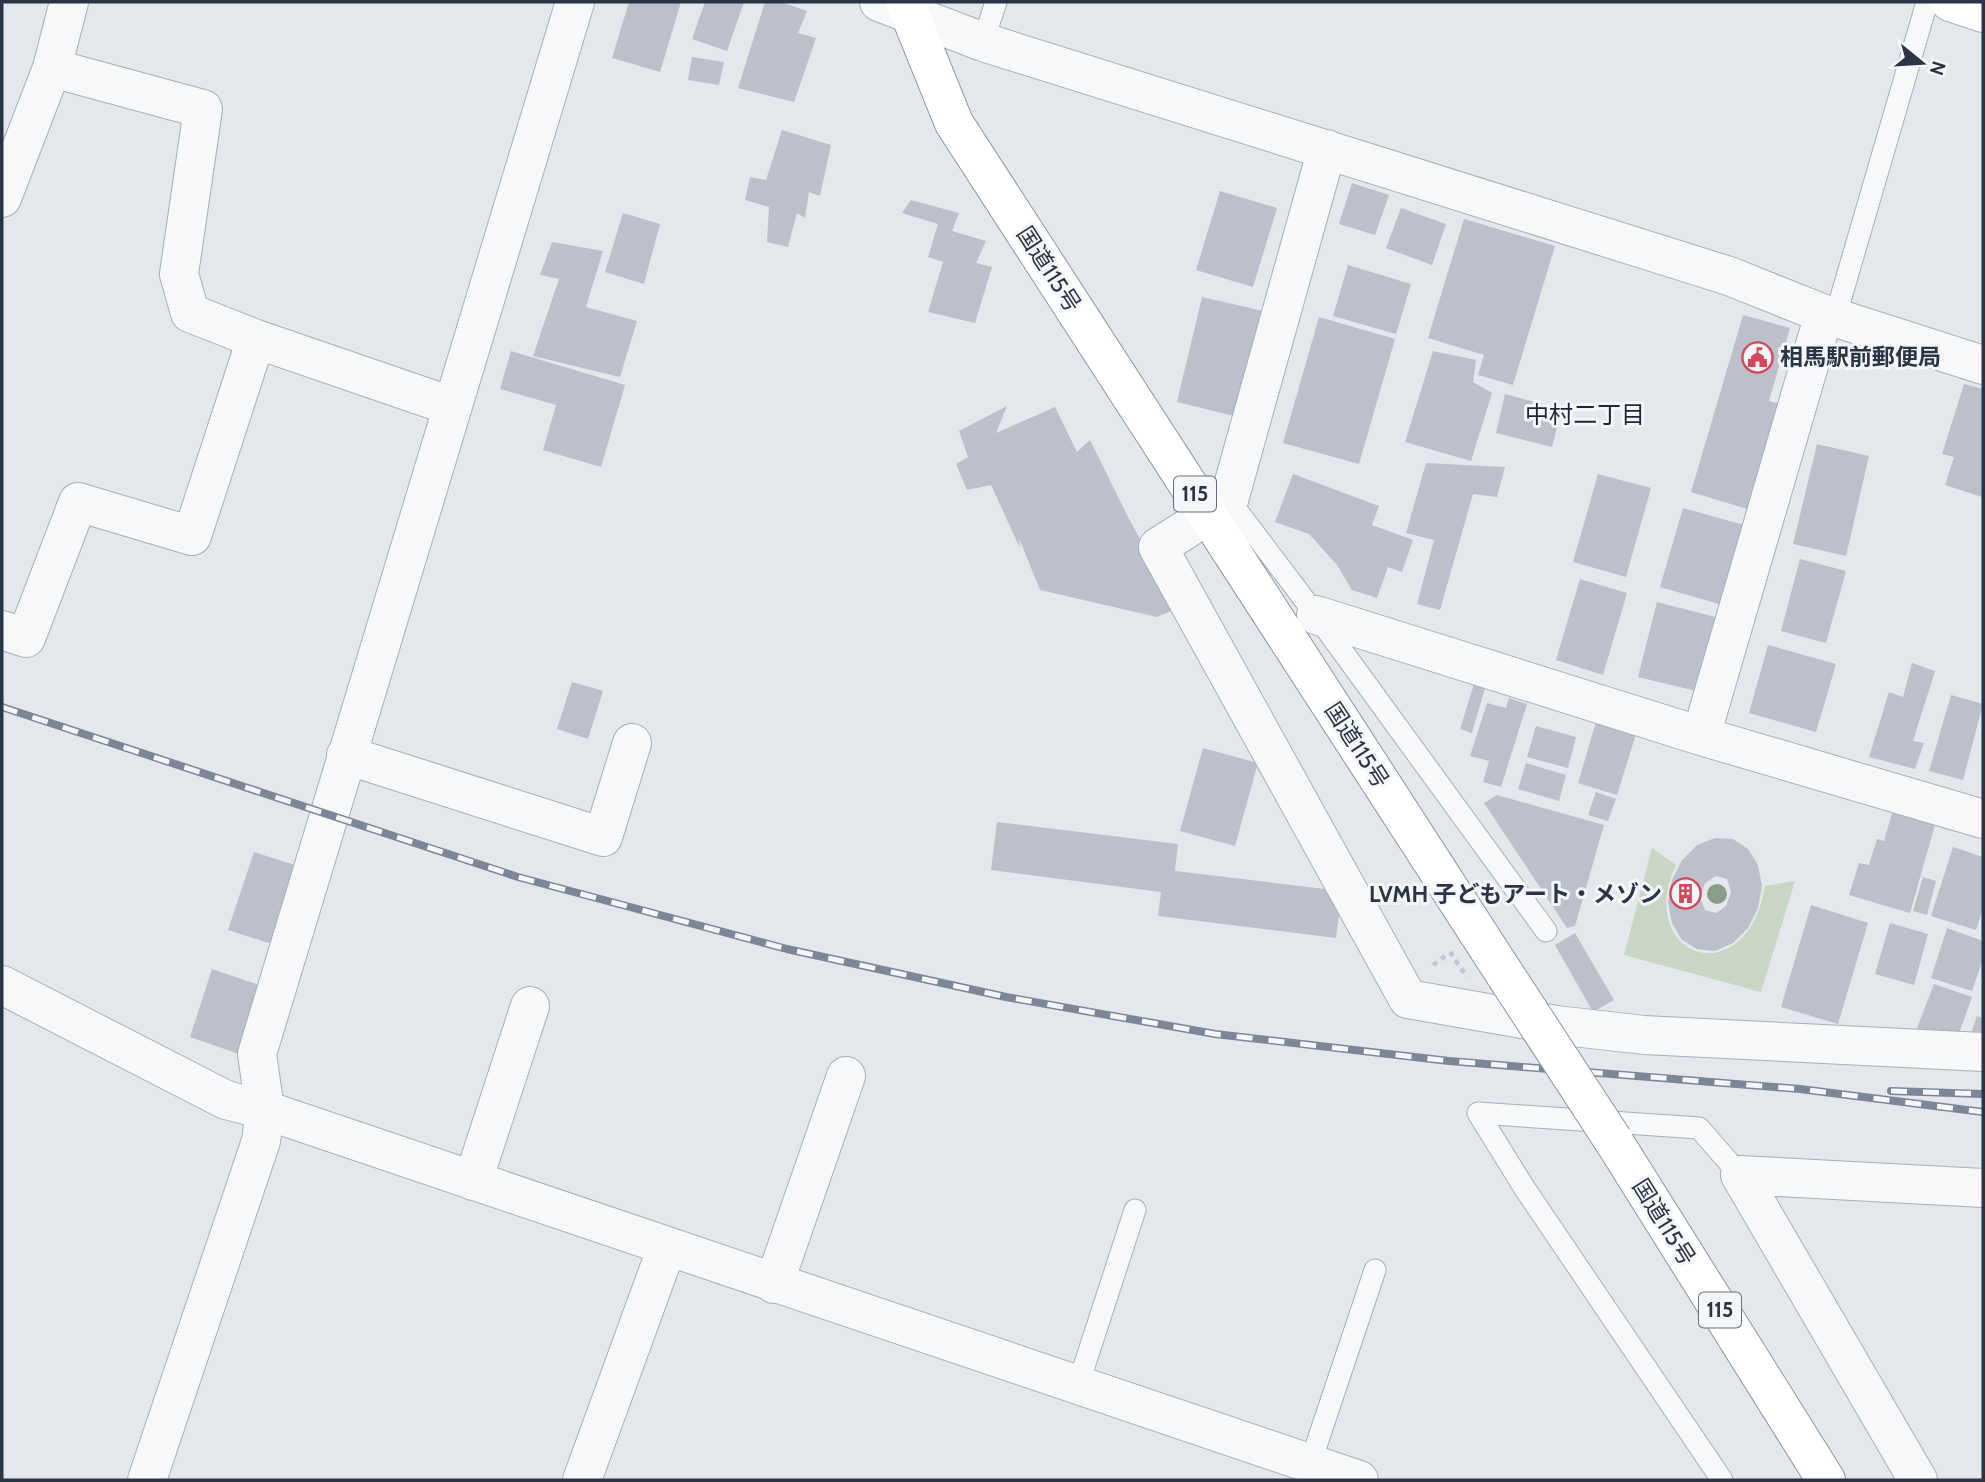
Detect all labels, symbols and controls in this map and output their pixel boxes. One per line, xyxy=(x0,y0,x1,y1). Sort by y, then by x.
north arrow xyxy=(1887,28,1957,98)
text: N xyxy=(1925,58,1951,78)
street label: 国道115号 xyxy=(1011,221,1087,317)
public building icon: 相馬駅前郵便局 xyxy=(1740,340,1774,374)
place label: 相馬駅前郵便局 xyxy=(1780,343,1941,371)
district label: 中村二丁目 xyxy=(1525,400,1645,429)
road number: 115 xyxy=(1174,476,1216,512)
street label: 国道115号 xyxy=(1319,697,1395,793)
building icon: LVMH 子どもアート・メゾン xyxy=(1668,877,1702,911)
place label: LVMH 子どもアート・メゾン xyxy=(1369,880,1662,908)
street label: 国道115号 xyxy=(1627,1174,1701,1270)
road number: 115 xyxy=(1699,1292,1741,1328)

